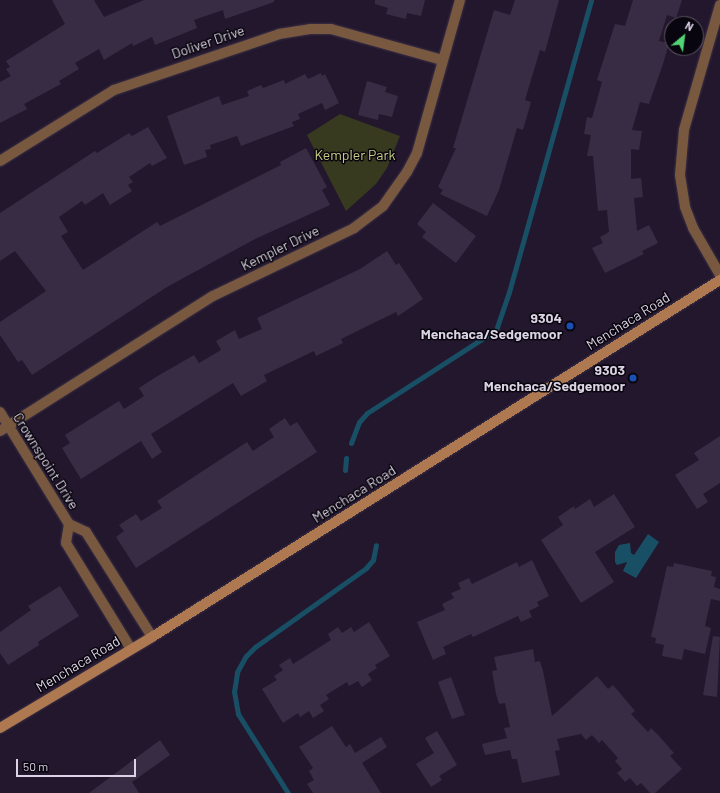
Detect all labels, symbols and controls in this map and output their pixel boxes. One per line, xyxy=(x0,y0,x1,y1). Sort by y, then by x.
north arrow xyxy=(664,16,704,56)
text: N xyxy=(683,18,696,33)
street label: Doliver Drive xyxy=(169,22,247,62)
park label: Kempler Park xyxy=(314,147,396,163)
street label: Kempler Drive xyxy=(238,222,322,274)
street label: Menchaca Road xyxy=(583,289,673,353)
place label: 9304 Menchaca/Sedgemoor xyxy=(421,310,562,342)
marker: 9304 Menchaca/Sedgemoor xyxy=(565,321,575,331)
place label: 9303 Menchaca/Sedgemoor xyxy=(484,362,625,394)
marker: 9303 Menchaca/Sedgemoor xyxy=(628,373,638,383)
street label: Crownspoint Drive xyxy=(10,410,82,512)
street label: Menchaca Road xyxy=(309,462,399,526)
street label: Menchaca Road xyxy=(33,632,123,696)
scale bar xyxy=(18,751,138,777)
text: 50 m xyxy=(23,759,48,773)

